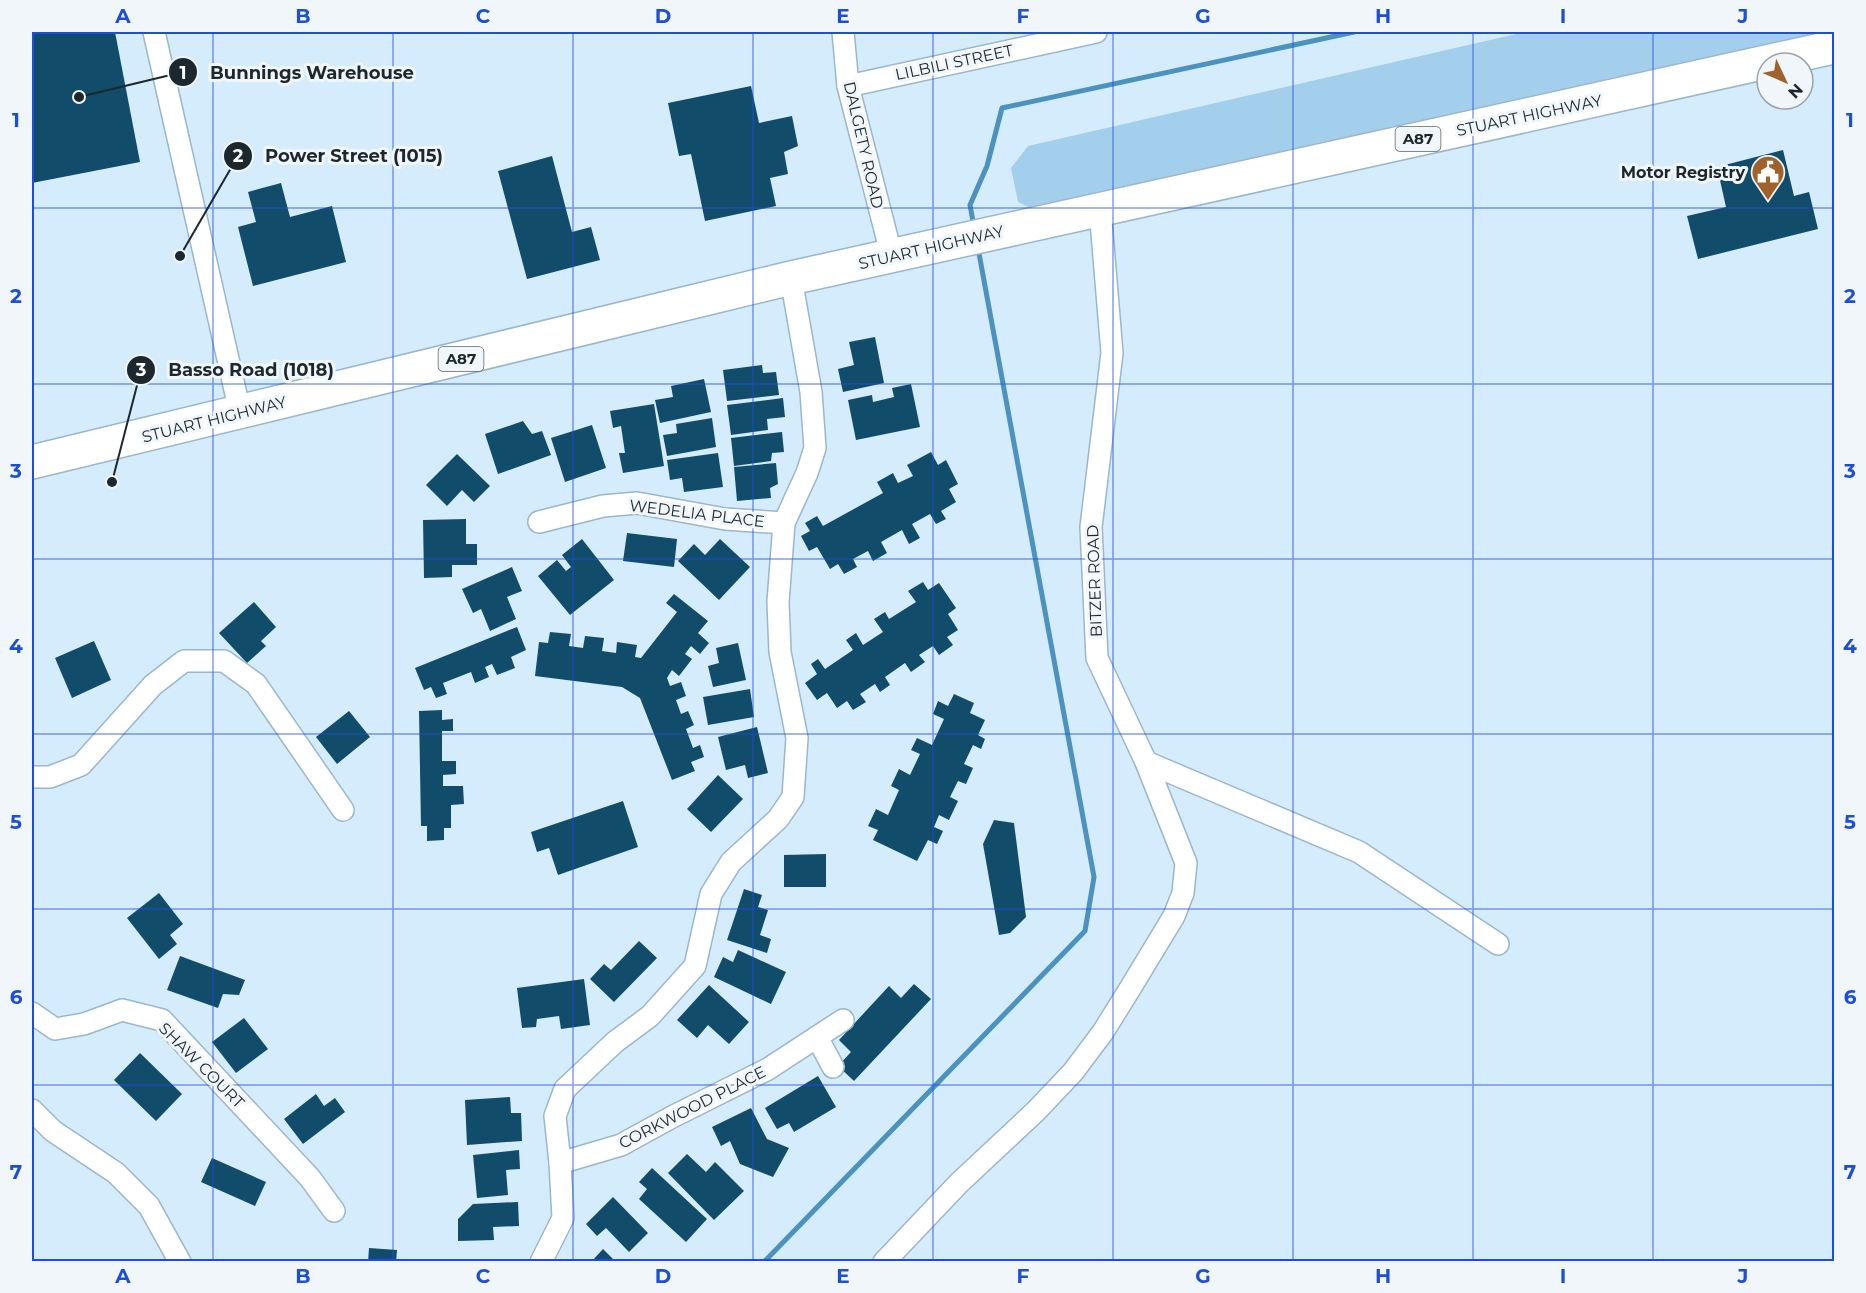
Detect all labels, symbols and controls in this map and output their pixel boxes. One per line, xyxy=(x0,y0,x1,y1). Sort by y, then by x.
text: A xyxy=(114,4,131,28)
text: B xyxy=(295,4,311,28)
text: C xyxy=(476,4,491,28)
text: D xyxy=(655,4,671,28)
text: E xyxy=(836,4,850,28)
text: F xyxy=(1017,4,1030,28)
text: G xyxy=(1195,4,1211,28)
text: H xyxy=(1375,4,1391,28)
text: I xyxy=(1560,4,1566,28)
text: J xyxy=(1737,4,1748,28)
street label: LILBILI STREET xyxy=(893,41,1016,84)
north arrow xyxy=(1755,51,1815,111)
callout: Bunnings Warehouse xyxy=(168,54,426,90)
text: 1 xyxy=(179,62,187,84)
text: Bunnings Warehouse xyxy=(210,62,414,84)
street label: DALGETY ROAD xyxy=(840,80,887,210)
text: N xyxy=(1784,80,1807,102)
street label: STUART HIGHWAY xyxy=(1455,91,1604,140)
text: 1 xyxy=(12,108,20,132)
text: 1 xyxy=(1846,108,1854,132)
road number: A87 xyxy=(1396,127,1440,151)
callout: Power Street (1015) xyxy=(223,138,455,174)
text: 2 xyxy=(233,145,244,167)
text: Power Street (1015) xyxy=(265,145,443,167)
public building icon: Motor Registry xyxy=(1750,154,1786,201)
place label: Motor Registry xyxy=(1621,163,1745,182)
street label: STUART HIGHWAY xyxy=(857,221,1006,273)
text: 2 xyxy=(10,284,22,308)
text: 2 xyxy=(1844,284,1856,308)
road number: A87 xyxy=(438,347,484,371)
callout: Basso Road (1018) xyxy=(126,352,346,388)
text: 3 xyxy=(135,359,147,381)
text: Basso Road (1018) xyxy=(168,359,334,381)
street label: STUART HIGHWAY xyxy=(140,392,289,447)
text: 3 xyxy=(9,459,22,483)
text: 3 xyxy=(1843,459,1856,483)
street label: WEDELIA PLACE xyxy=(628,496,766,531)
street label: BITZER ROAD xyxy=(1083,524,1106,638)
text: 4 xyxy=(9,634,23,658)
text: 4 xyxy=(1843,634,1857,658)
text: 5 xyxy=(10,810,22,834)
text: 5 xyxy=(1844,810,1856,834)
text: 6 xyxy=(10,985,23,1009)
text: 6 xyxy=(1844,985,1857,1009)
street label: SHAW COURT xyxy=(155,1019,249,1113)
street label: CORKWOOD PLACE xyxy=(616,1062,769,1153)
text: 7 xyxy=(10,1160,22,1184)
text: 7 xyxy=(1844,1160,1856,1184)
text: A xyxy=(114,1264,131,1288)
text: B xyxy=(295,1264,311,1288)
text: C xyxy=(476,1264,491,1288)
text: D xyxy=(655,1264,671,1288)
text: E xyxy=(836,1264,850,1288)
text: F xyxy=(1017,1264,1030,1288)
text: G xyxy=(1195,1264,1211,1288)
text: H xyxy=(1375,1264,1391,1288)
text: I xyxy=(1560,1264,1566,1288)
text: J xyxy=(1737,1264,1748,1288)

